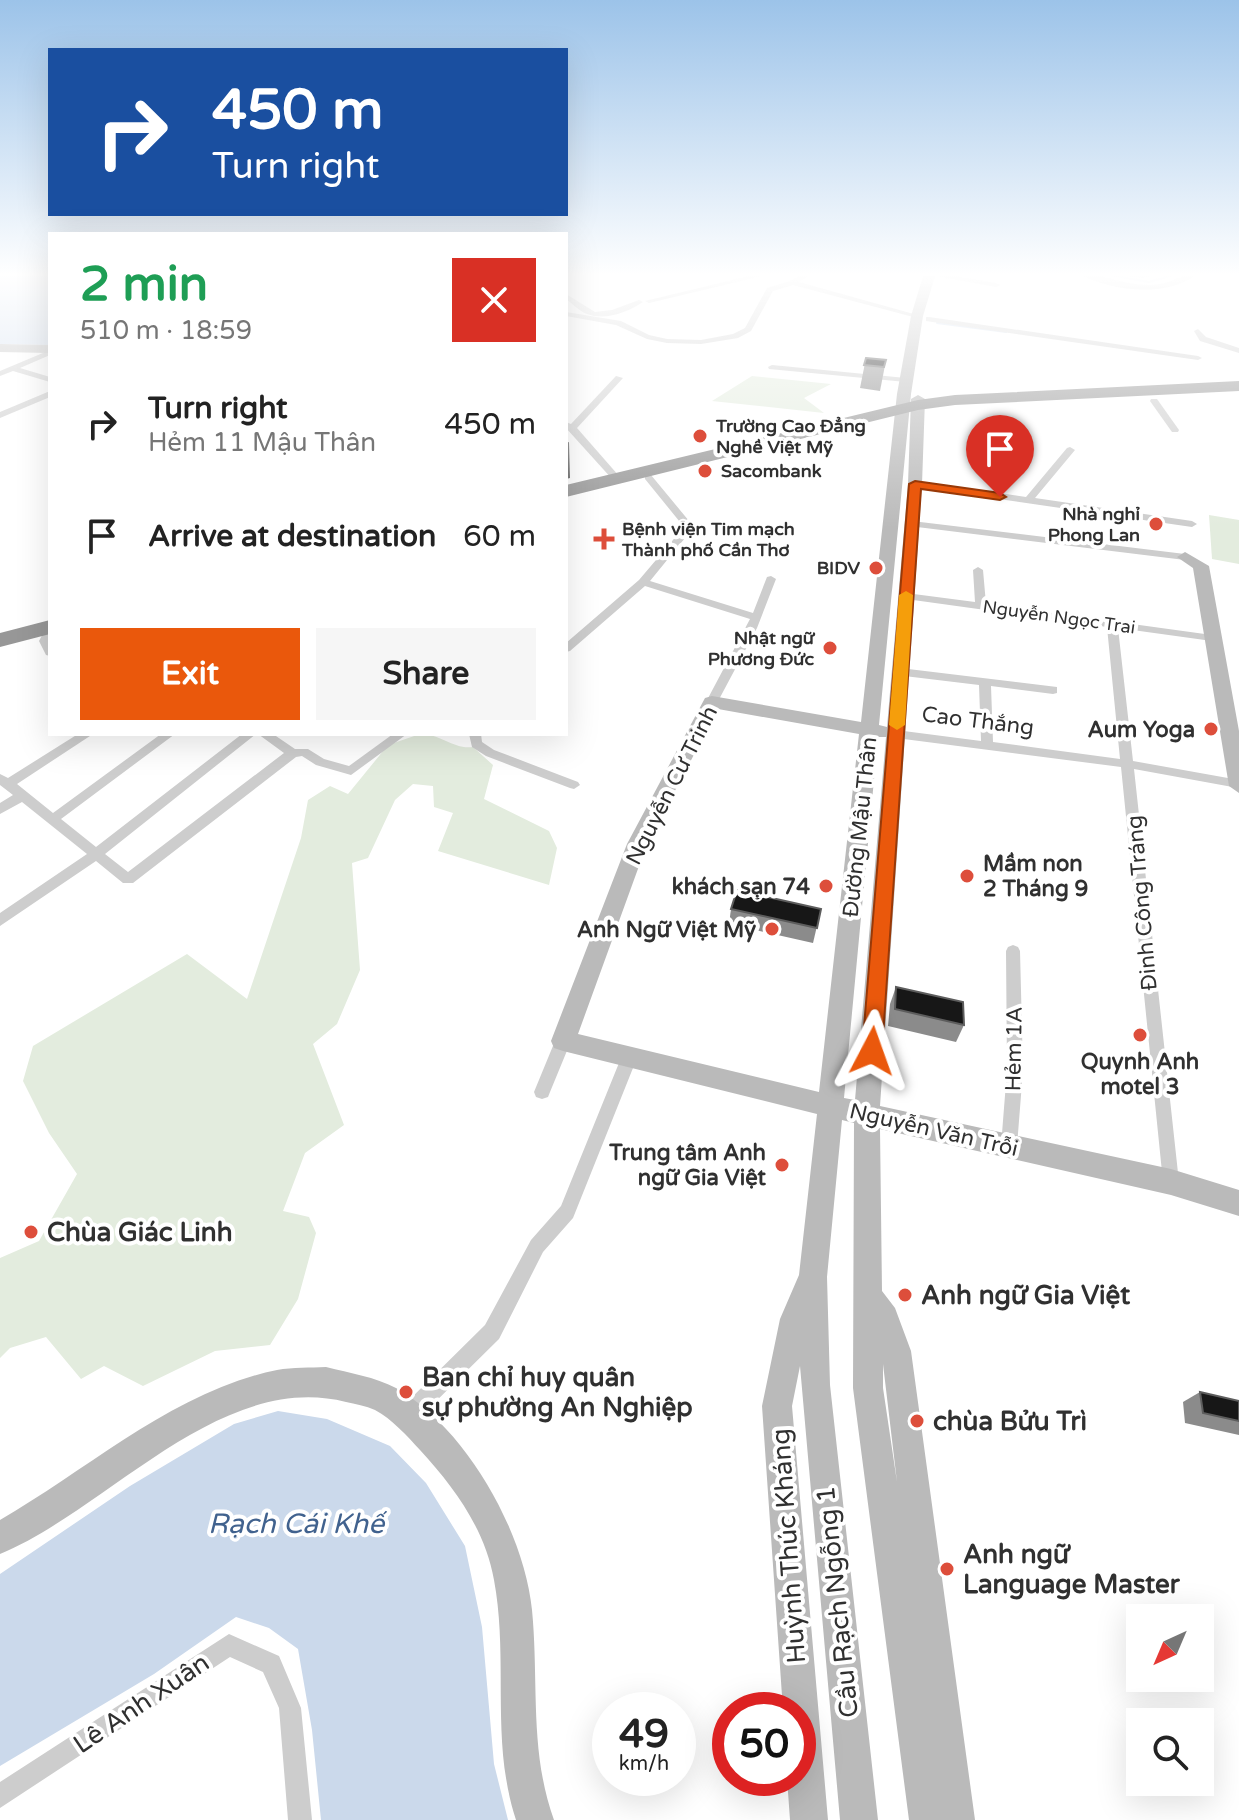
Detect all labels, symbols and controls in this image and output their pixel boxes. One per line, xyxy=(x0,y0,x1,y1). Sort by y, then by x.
text: 450 m xyxy=(212,77,383,144)
icon: right xyxy=(80,80,184,184)
text: Turn right xyxy=(212,145,379,188)
text: 2 min xyxy=(80,256,208,314)
button: close xyxy=(452,258,536,342)
text: 510 m · 18:59 xyxy=(80,315,252,346)
text: Turn right xyxy=(148,390,288,427)
icon: right xyxy=(80,402,124,446)
text: 450 m xyxy=(444,406,536,443)
place label: Trường Cao Đẳng Nghề Việt Mỹ xyxy=(715,415,866,458)
pin xyxy=(966,415,1034,497)
text: Hẻm 11 Mậu Thân xyxy=(148,427,376,458)
marker: Trường Cao Đẳng Nghề Việt Mỹ xyxy=(691,427,709,445)
icon: arrive xyxy=(978,427,1022,471)
place label: Sacombank xyxy=(721,460,822,482)
marker: Sacombank xyxy=(696,462,714,480)
place label: Nhà nghỉ Phong Lan xyxy=(1048,503,1141,546)
icon: arrive xyxy=(80,514,124,558)
marker: Nhà nghỉ Phong Lan xyxy=(1147,515,1165,533)
text: Arrive at destination xyxy=(148,518,436,555)
text: 60 m xyxy=(463,518,536,555)
place label: Bệnh viện Tim mạch Thành phố Cần Thơ xyxy=(621,518,795,561)
marker: Bệnh viện Tim mạch Thành phố Cần Thơ xyxy=(593,528,615,550)
place label: BIDV xyxy=(817,557,860,579)
marker: BIDV xyxy=(867,559,885,577)
street label: Nguyễn Ngọc Trai xyxy=(981,595,1137,639)
place label: Nhật ngữ Phương Đức xyxy=(708,627,816,670)
button: Exit xyxy=(80,628,300,720)
button: Share xyxy=(316,628,536,720)
marker: Nhật ngữ Phương Đức xyxy=(821,639,839,657)
street label: Cao Thắng xyxy=(920,701,1036,741)
street label: Nguyễn Cư Trinh xyxy=(621,702,723,869)
place label: Aum Yoga xyxy=(1088,717,1195,743)
marker: Aum Yoga xyxy=(1202,720,1220,738)
street label: Đường Mậu Thân xyxy=(838,735,882,919)
street label: Đinh Công Tráng xyxy=(1121,814,1163,992)
place label: Mầm non 2 Tháng 9 xyxy=(983,851,1088,902)
marker: Mầm non 2 Tháng 9 xyxy=(958,867,976,885)
place label: khách sạn 74 xyxy=(672,874,810,900)
marker: khách sạn 74 xyxy=(817,877,835,895)
place label: Anh Ngữ Việt Mỹ xyxy=(577,917,756,943)
marker: Anh Ngữ Việt Mỹ xyxy=(763,920,781,938)
street label: Hẻm 1A xyxy=(1000,1006,1028,1092)
position arrow xyxy=(830,1009,914,1093)
marker: Quynh Anh motel 3 xyxy=(1131,1026,1149,1044)
place label: Quynh Anh motel 3 xyxy=(1081,1049,1199,1100)
street label: Nguyễn Văn Trỗi xyxy=(847,1098,1021,1162)
place label: Trung tâm Anh ngữ Gia Việt xyxy=(608,1140,767,1191)
marker: Trung tâm Anh ngữ Gia Việt xyxy=(773,1156,791,1174)
place label: Chùa Giác Linh xyxy=(47,1217,233,1248)
marker: Chùa Giác Linh xyxy=(22,1223,40,1241)
place label: Anh ngữ Gia Việt xyxy=(921,1280,1130,1311)
marker: Anh ngữ Gia Việt xyxy=(896,1286,914,1304)
place label: Ban chỉ huy quân sự phường An Nghiệp xyxy=(422,1362,693,1423)
marker: Ban chỉ huy quân sự phường An Nghiệp xyxy=(397,1383,415,1401)
place label: chùa Bửu Trì xyxy=(933,1406,1087,1437)
marker: chùa Bửu Trì xyxy=(908,1412,926,1430)
street label: Huỳnh Thúc Kháng xyxy=(765,1427,812,1665)
street label: Cầu Rạch Ngỗng 1 xyxy=(810,1485,865,1719)
water label: Rạch Cái Khế xyxy=(208,1507,387,1541)
place label: Anh ngữ Language Master xyxy=(963,1539,1181,1600)
marker: Anh ngữ Language Master xyxy=(938,1560,956,1578)
north arrow xyxy=(1126,1604,1214,1692)
map controls xyxy=(1126,1604,1214,1796)
street label: Lê Anh Xuân xyxy=(68,1647,215,1760)
speed limit sign: 50 xyxy=(712,1692,816,1796)
button: search xyxy=(1126,1708,1214,1796)
text: 49 xyxy=(619,1710,669,1758)
text: km/h xyxy=(619,1752,669,1776)

